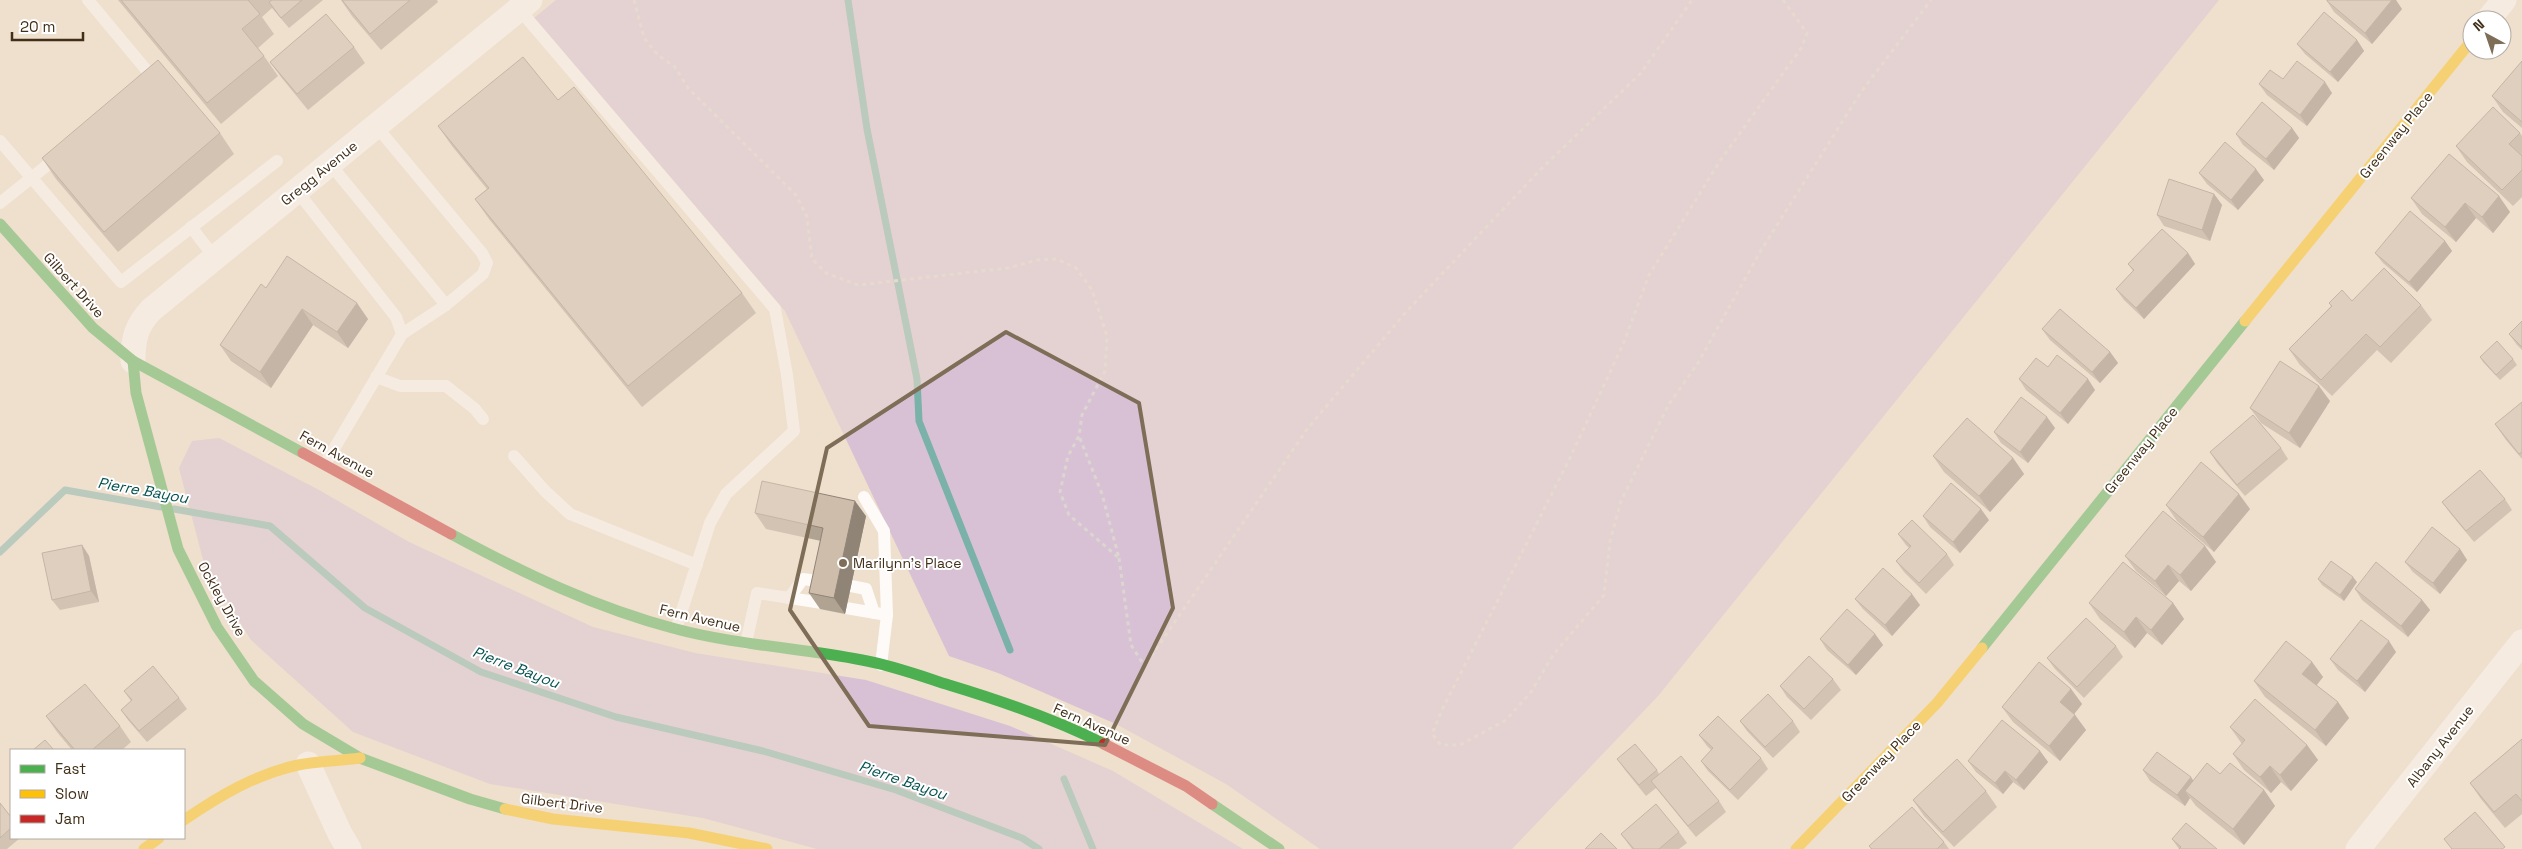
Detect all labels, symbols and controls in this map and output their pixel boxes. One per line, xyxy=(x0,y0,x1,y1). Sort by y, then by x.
scale bar xyxy=(12,10,84,42)
north arrow xyxy=(2462,10,2512,60)
text: N xyxy=(2469,15,2488,35)
text: 20 m xyxy=(20,17,55,36)
street label: Greenway Place xyxy=(2355,88,2437,182)
street label: Gregg Avenue xyxy=(277,137,361,209)
street label: Gilbert Drive xyxy=(40,248,108,322)
street label: Greenway Place xyxy=(2100,403,2182,497)
street label: Fern Avenue xyxy=(297,426,377,482)
water label: Pierre Bayou xyxy=(96,473,190,507)
place label: Marilynn's Place xyxy=(853,554,961,572)
marker: Marilynn's Place xyxy=(837,557,849,569)
street label: Ockley Drive xyxy=(194,558,250,640)
street label: Fern Avenue xyxy=(658,600,742,636)
water label: Pierre Bayou xyxy=(470,642,563,693)
street label: Fern Avenue xyxy=(1051,699,1133,749)
street label: Albany Avenue xyxy=(2402,701,2478,791)
street label: Greenway Place xyxy=(1837,716,1925,806)
legend xyxy=(10,749,185,839)
water label: Pierre Bayou xyxy=(857,756,950,804)
text: Fast xyxy=(55,759,86,778)
text: Slow xyxy=(55,784,89,803)
street label: Gilbert Drive xyxy=(520,789,604,817)
text: Jam xyxy=(55,809,85,828)

